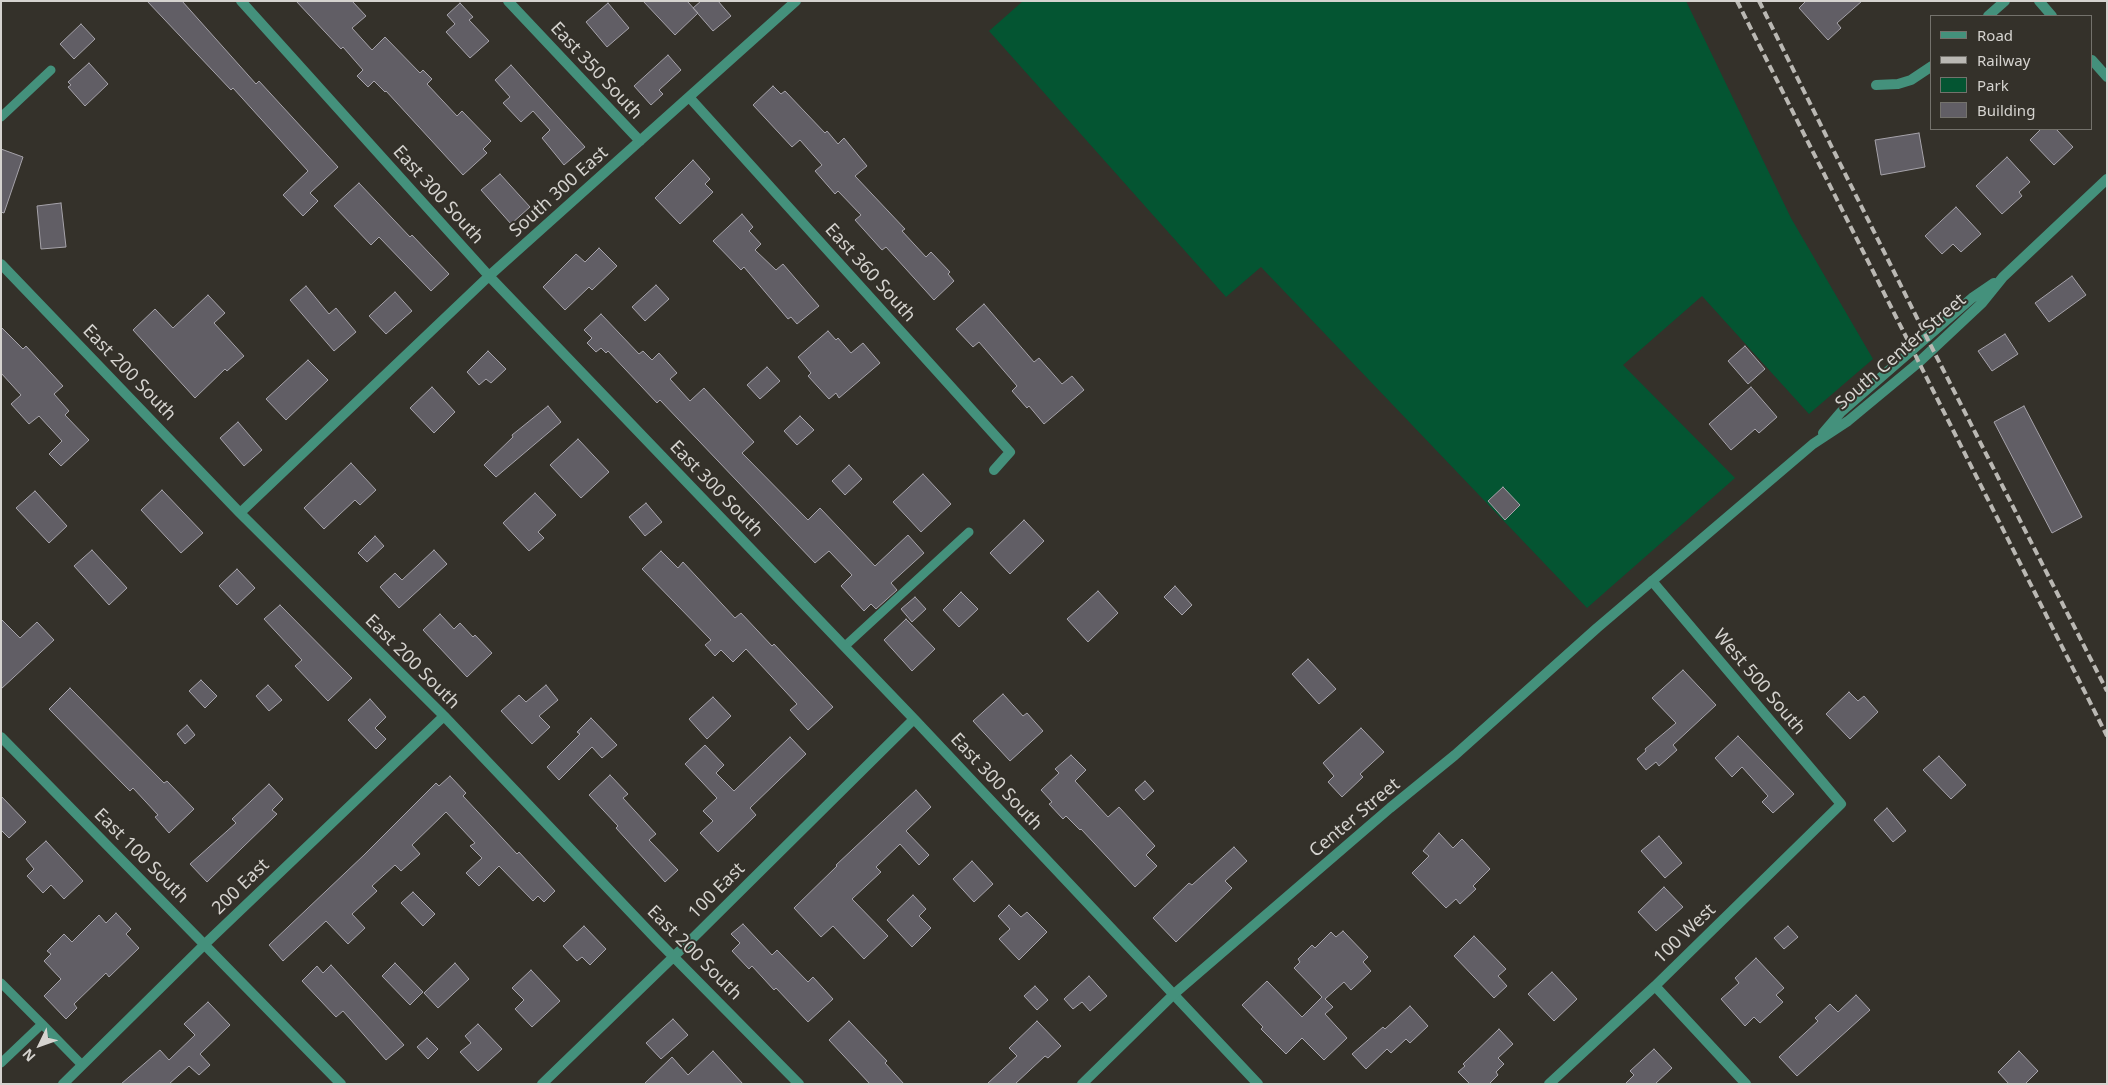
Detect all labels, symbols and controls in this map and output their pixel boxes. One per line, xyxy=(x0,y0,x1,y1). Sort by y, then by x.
legend xyxy=(1930,15,2093,130)
street label: East 350 South xyxy=(545,18,647,124)
text: Road xyxy=(1977,25,2013,45)
text: Railway xyxy=(1977,50,2030,70)
text: Park xyxy=(1977,75,2009,95)
text: Building xyxy=(1977,100,2035,120)
street label: East 300 South xyxy=(388,141,488,249)
street label: South 300 East xyxy=(505,142,613,242)
street label: East 360 South xyxy=(820,219,920,327)
street label: South Center Street xyxy=(1831,289,1971,415)
street label: East 200 South xyxy=(78,321,180,425)
street label: East 300 South xyxy=(665,437,767,541)
street label: East 200 South xyxy=(360,610,464,714)
street label: West 500 South xyxy=(1708,625,1810,739)
street label: East 300 South xyxy=(945,729,1047,835)
street label: Center Street xyxy=(1305,774,1405,862)
street label: East 100 South xyxy=(89,804,193,908)
street label: 200 East xyxy=(208,855,274,919)
street label: 100 East xyxy=(684,858,750,924)
street label: 100 West xyxy=(1650,899,1720,969)
street label: East 200 South xyxy=(642,901,746,1005)
north arrow xyxy=(15,1020,65,1070)
text: N xyxy=(18,1045,39,1066)

